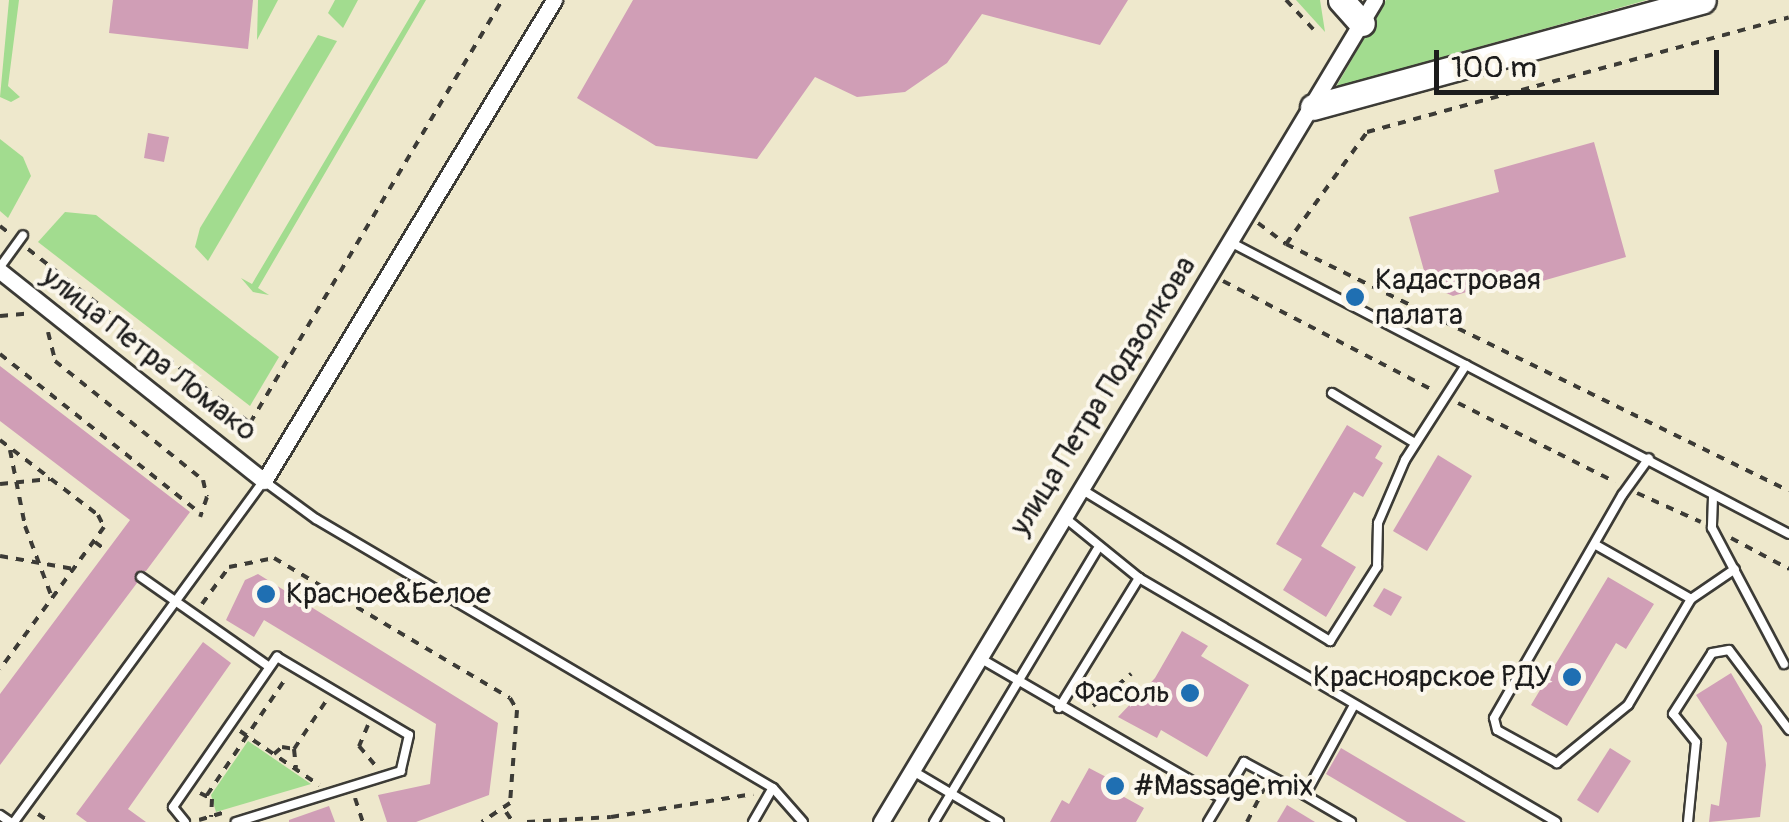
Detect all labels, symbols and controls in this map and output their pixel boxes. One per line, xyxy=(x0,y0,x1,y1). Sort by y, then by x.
scale bar xyxy=(1439,30,1724,92)
text: 100 m xyxy=(1451,49,1537,86)
street label: улица Петра Подзолкова xyxy=(1002,250,1204,542)
street label: улица Петра Ломако xyxy=(34,259,264,449)
place label: Кадастровая палата xyxy=(1375,262,1541,332)
marker: Кадастровая палата xyxy=(1344,286,1366,308)
place label: Красное&Белое xyxy=(286,576,491,612)
marker: Красное&Белое xyxy=(255,583,277,605)
place label: Красноярское РДУ xyxy=(1313,659,1552,695)
marker: Красноярское РДУ xyxy=(1561,666,1583,688)
place label: Фасоль xyxy=(1075,675,1170,711)
marker: Фасоль xyxy=(1179,682,1201,704)
place label: #Massage mix xyxy=(1135,768,1313,804)
marker: #Massage mix xyxy=(1104,775,1126,797)

